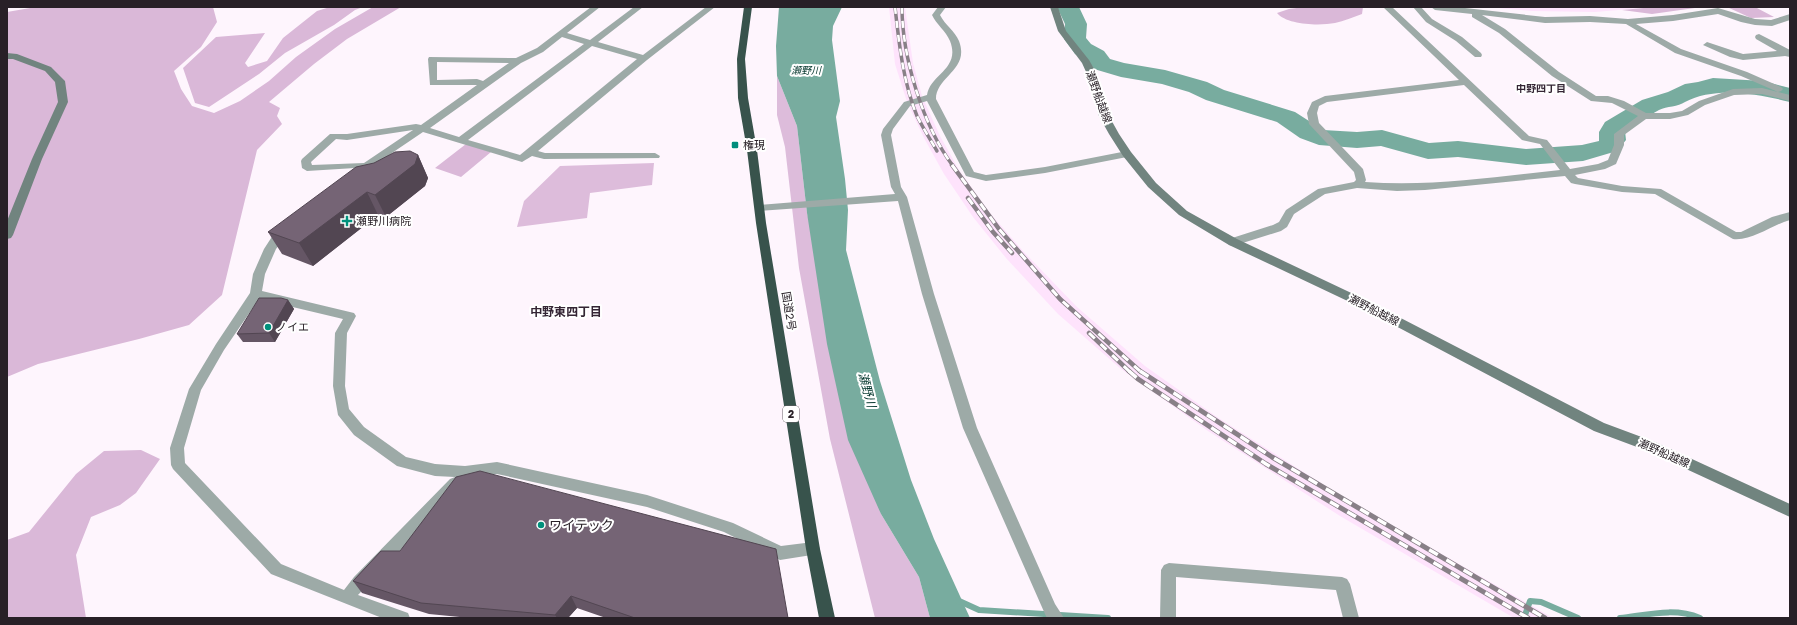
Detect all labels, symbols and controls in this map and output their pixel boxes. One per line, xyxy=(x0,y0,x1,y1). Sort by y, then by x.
water label: 瀬野川 xyxy=(791,64,822,76)
street label: 瀬野船越線 xyxy=(1084,69,1115,125)
district label: 中野四丁目 xyxy=(1516,82,1566,94)
place label: 権現 xyxy=(743,138,765,151)
marker: 権現 xyxy=(730,140,740,150)
place label: 瀬野川病院 xyxy=(356,214,411,227)
marker: 瀬野川病院 xyxy=(341,215,353,227)
street label: 国道2号 xyxy=(780,290,799,331)
street label: 瀬野船越線 xyxy=(1347,291,1402,328)
district label: 中野東四丁目 xyxy=(530,304,602,319)
place label: ノイエ xyxy=(276,320,309,333)
marker: ノイエ xyxy=(263,322,273,332)
water label: 瀬野川 xyxy=(856,371,880,411)
road number: 2 xyxy=(783,406,799,422)
street label: 瀬野船越線 xyxy=(1636,435,1692,470)
place label: ワイテック xyxy=(549,517,614,533)
marker: ワイテック xyxy=(536,520,546,530)

